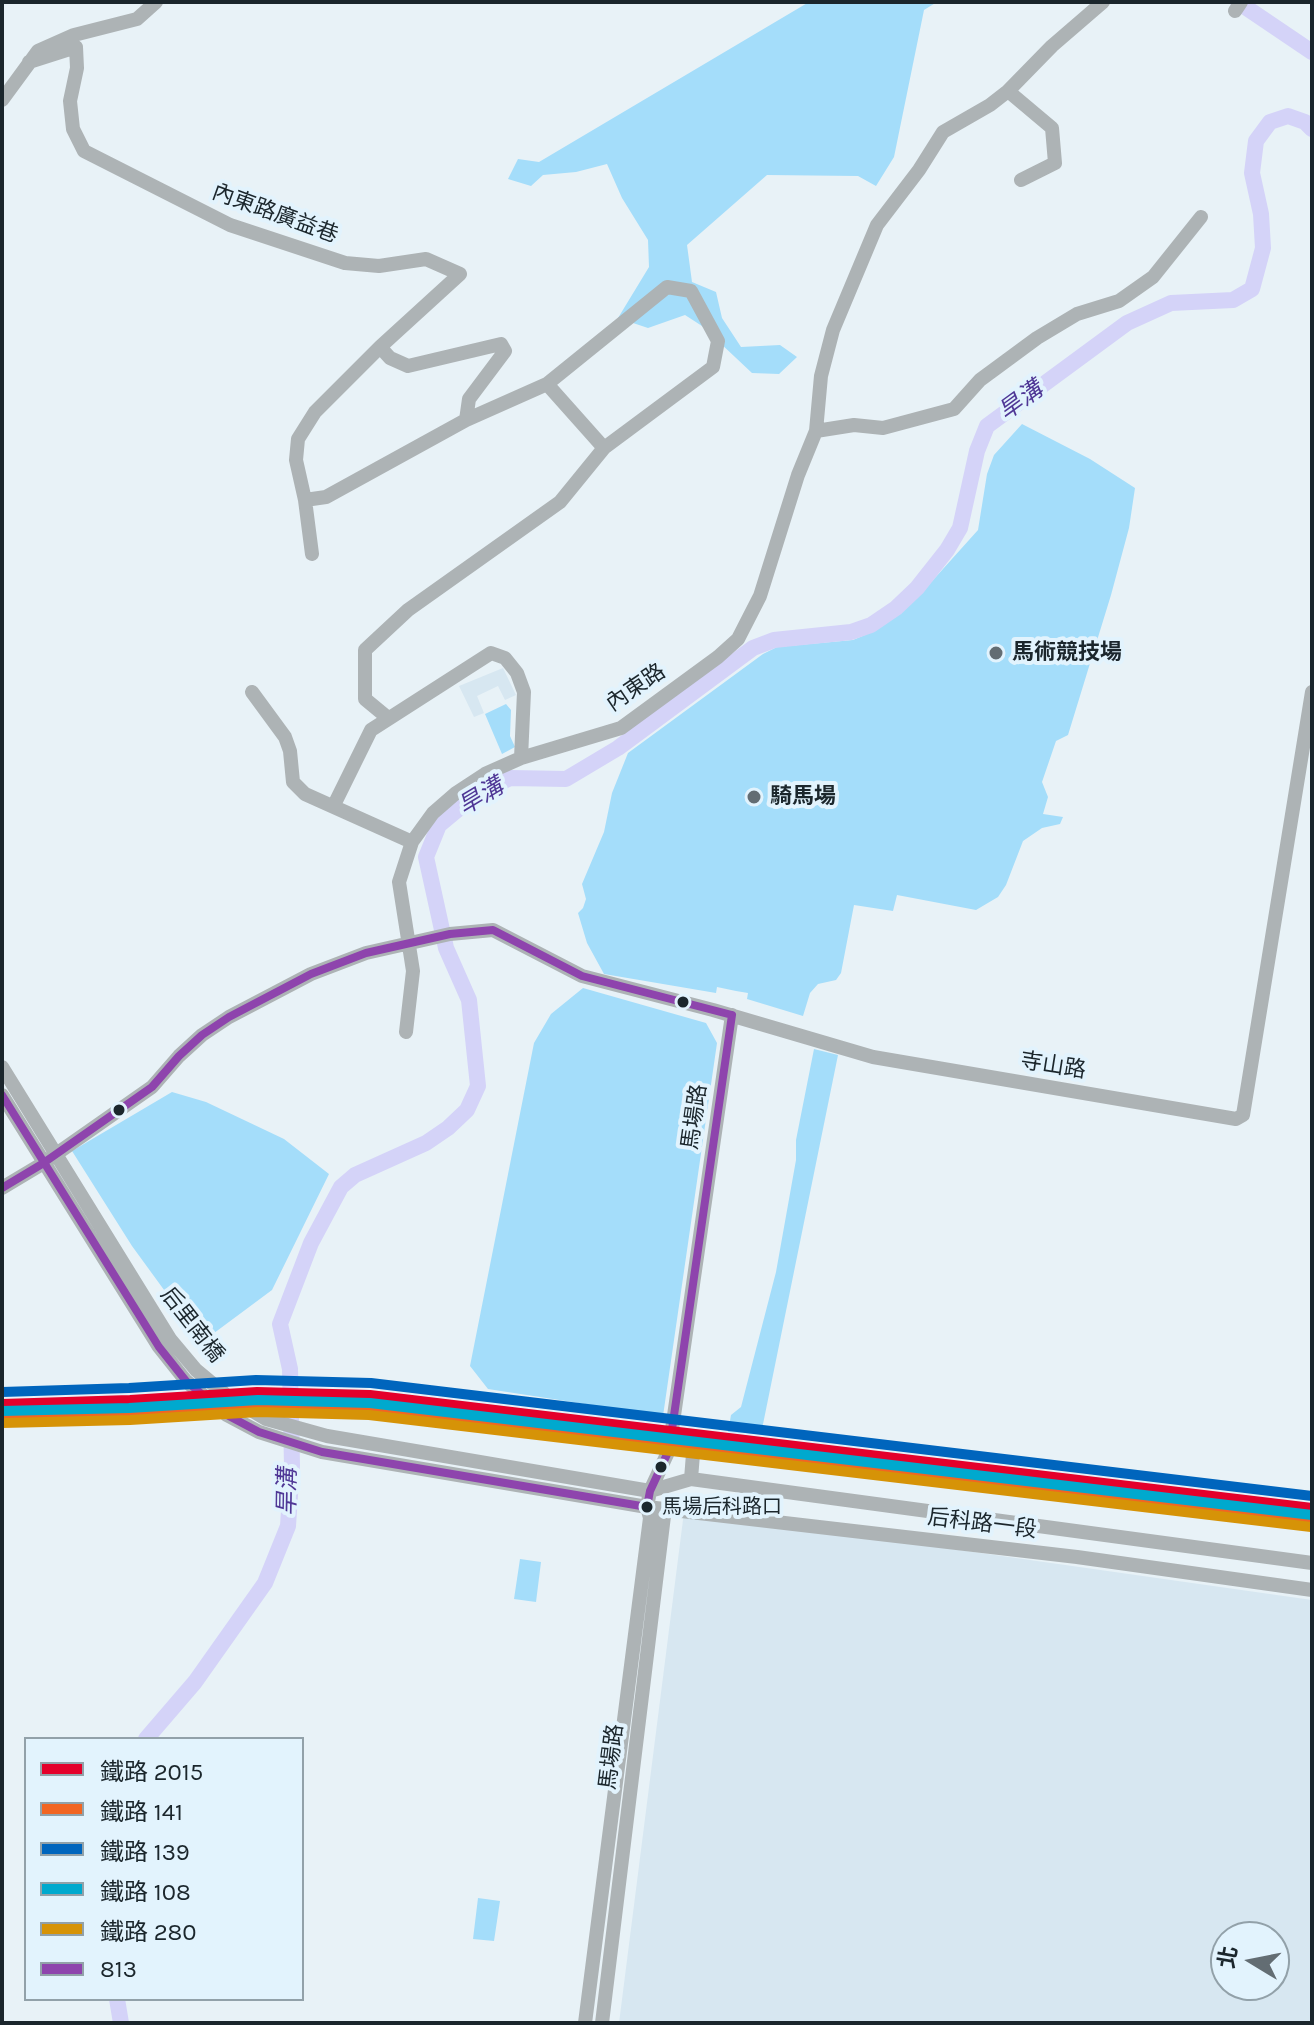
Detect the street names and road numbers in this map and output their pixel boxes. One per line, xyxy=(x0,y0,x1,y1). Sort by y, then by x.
street label: 內東路廣益巷 xyxy=(208,179,342,249)
street label: 內東路 xyxy=(601,659,671,717)
street label: 寺山路 xyxy=(1018,1048,1088,1084)
street label: 馬場路 xyxy=(677,1082,713,1152)
street label: 后里南橋 xyxy=(155,1282,229,1368)
street label: 后科路一段 xyxy=(926,1504,1038,1544)
street label: 馬場路 xyxy=(595,1723,629,1791)

